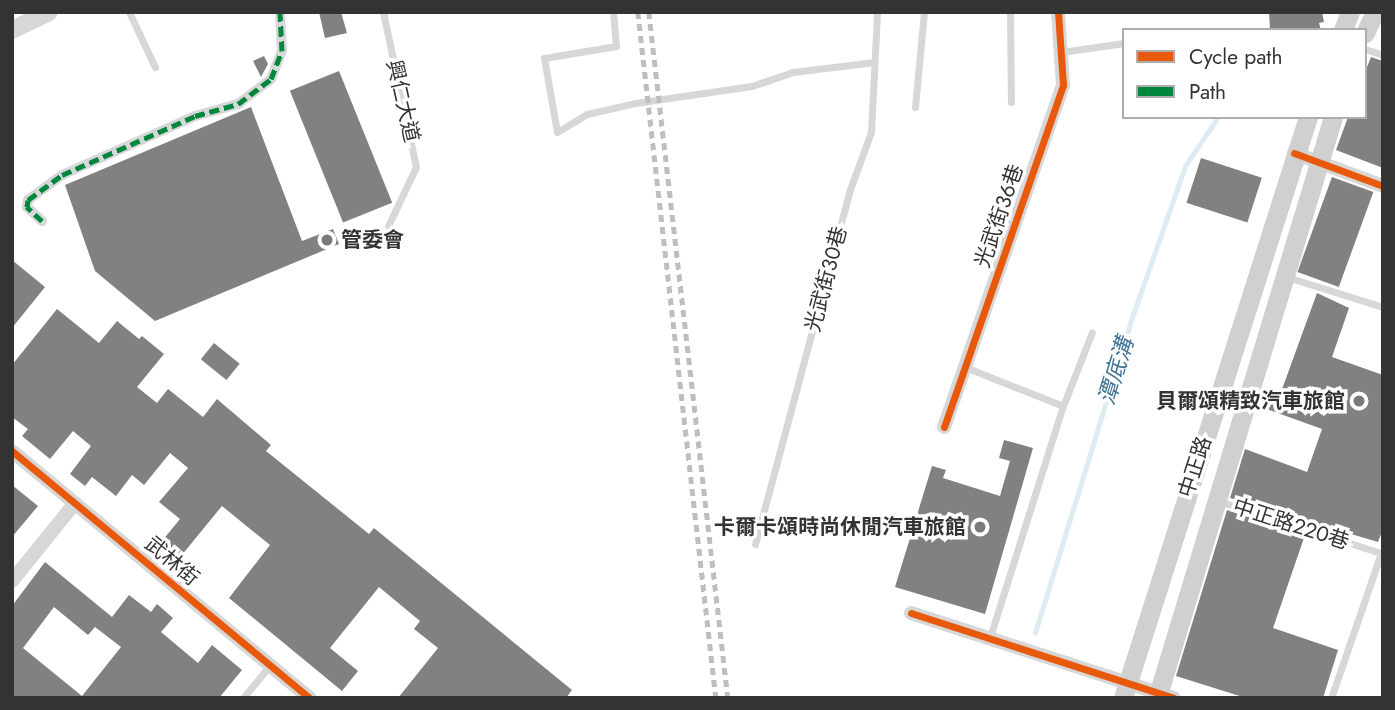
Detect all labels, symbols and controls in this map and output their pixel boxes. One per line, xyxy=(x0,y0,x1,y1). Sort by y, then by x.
legend xyxy=(1122,28,1367,119)
text: Cycle path xyxy=(1189,42,1282,72)
street label: 興仁大道 xyxy=(381,57,425,145)
text: Path xyxy=(1189,77,1226,107)
street label: 光武街36巷 xyxy=(970,161,1028,271)
street label: 光武街30巷 xyxy=(800,224,852,334)
place label: 管委會 xyxy=(341,227,404,253)
marker: 管委會 xyxy=(319,232,335,248)
water label: 潭底溝 xyxy=(1093,334,1139,408)
place label: 貝爾頌精致汽車旅館 xyxy=(1156,388,1345,414)
marker: 貝爾頌精致汽車旅館 xyxy=(1351,393,1367,409)
street label: 中正路 xyxy=(1173,433,1217,501)
street label: 中正路220巷 xyxy=(1230,493,1352,555)
place label: 卡爾卡頌時尚休閒汽車旅館 xyxy=(714,514,966,540)
marker: 卡爾卡頌時尚休閒汽車旅館 xyxy=(972,519,988,535)
street label: 武林街 xyxy=(140,531,204,591)

